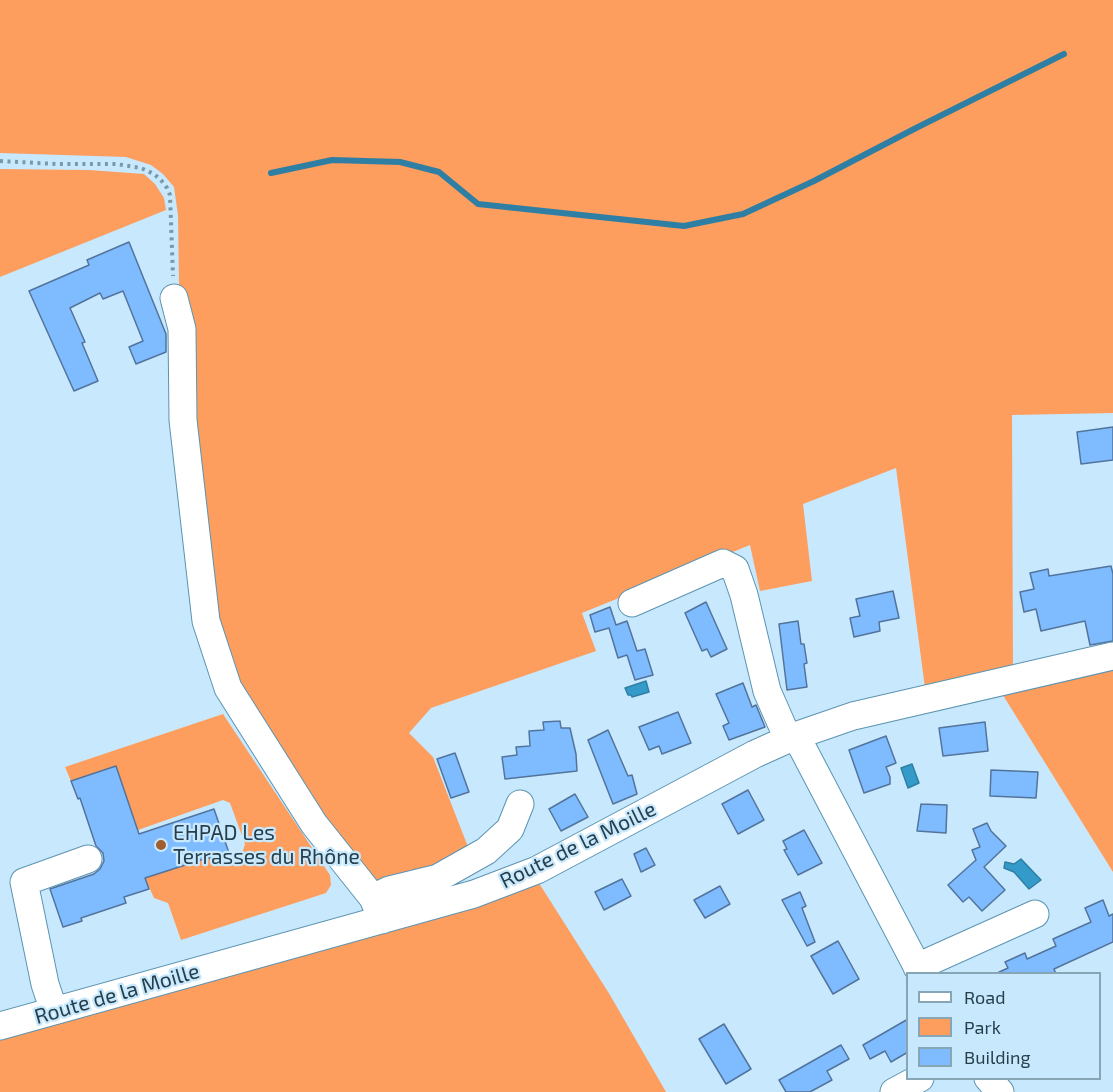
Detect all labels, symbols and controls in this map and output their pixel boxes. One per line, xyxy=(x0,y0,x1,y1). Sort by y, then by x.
street label: Route de la Moille xyxy=(496,796,660,894)
place label: EHPAD Les Terrasses du Rhône xyxy=(173,820,360,870)
marker: EHPAD Les Terrasses du Rhône xyxy=(154,838,168,852)
street label: Route de la Moille xyxy=(32,958,202,1030)
legend xyxy=(906,972,1101,1080)
text: Road xyxy=(964,986,1005,1008)
text: Park xyxy=(964,1016,1001,1038)
text: Building xyxy=(964,1046,1031,1068)

